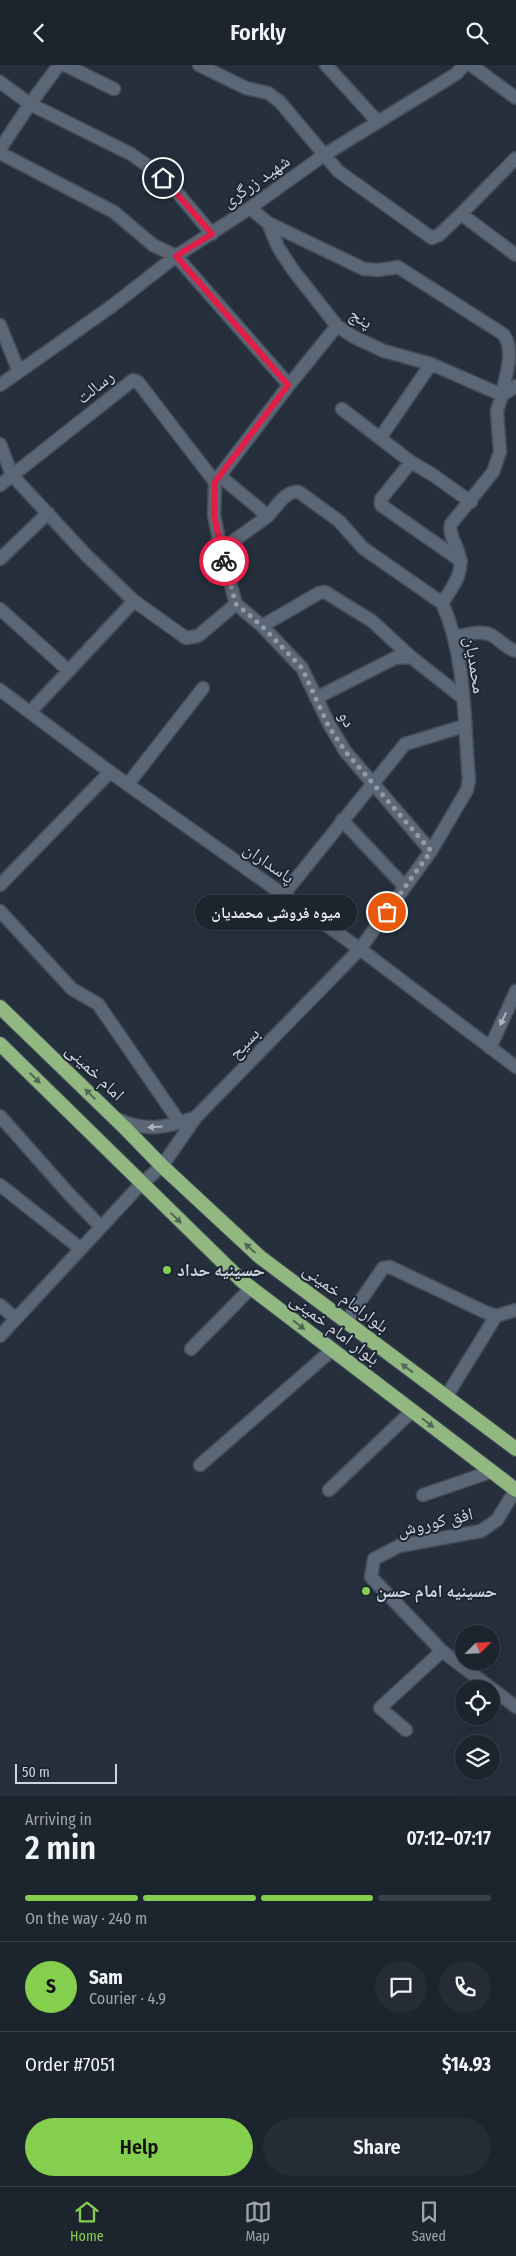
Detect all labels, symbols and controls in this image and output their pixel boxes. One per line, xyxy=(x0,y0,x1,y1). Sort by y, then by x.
icon: back xyxy=(25,19,53,47)
text: Forkly xyxy=(230,19,286,46)
icon: search xyxy=(463,19,491,47)
street label: شهید زرگری xyxy=(218,150,294,212)
pin xyxy=(142,157,184,199)
icon: home xyxy=(149,164,177,192)
street label: پنج xyxy=(345,302,377,334)
street label: رسالت xyxy=(72,365,118,409)
courier xyxy=(199,536,249,586)
icon: bike xyxy=(210,547,238,575)
street label: محمدیان xyxy=(460,635,490,695)
street label: دو xyxy=(334,707,360,731)
street label: پاسداران xyxy=(239,838,299,889)
pin xyxy=(366,891,408,933)
callout: میوه فروشی محمدیان xyxy=(195,895,357,929)
icon: bag xyxy=(373,898,401,926)
text: میوه فروشی محمدیان xyxy=(211,903,341,922)
one-way arrow xyxy=(499,1012,507,1026)
street label: بسیح xyxy=(224,1023,265,1064)
street label: امام خمینی xyxy=(60,1039,129,1106)
one-way arrow xyxy=(29,1072,41,1084)
one-way arrow xyxy=(85,1089,97,1101)
one-way arrow xyxy=(147,1123,163,1131)
one-way arrow xyxy=(170,1212,182,1224)
one-way arrow xyxy=(245,1242,257,1254)
street label: بلوارامام خمینی xyxy=(298,1258,393,1338)
place label: حسینیه حداد xyxy=(177,1259,265,1281)
marker: حسینیه حداد xyxy=(161,1264,173,1276)
street label: بلوار امام خمینی xyxy=(285,1288,384,1371)
one-way arrow xyxy=(292,1319,305,1330)
one-way arrow xyxy=(400,1363,414,1373)
one-way arrow xyxy=(421,1418,434,1429)
street label: افق کوروش xyxy=(395,1503,475,1541)
place label: حسینیه امام حسن xyxy=(376,1580,497,1603)
marker: حسینیه امام حسن xyxy=(360,1585,372,1597)
north arrow xyxy=(455,1625,500,1670)
map controls xyxy=(455,1625,500,1780)
button: locate xyxy=(455,1680,500,1725)
button: layers xyxy=(455,1735,500,1780)
scale bar xyxy=(15,1761,118,1784)
text: 50 m xyxy=(22,1764,50,1781)
text: Arriving in xyxy=(25,1810,92,1829)
text: 07:12–07:17 xyxy=(406,1827,491,1850)
text: 2 min xyxy=(25,1829,96,1867)
text: On the way · 240 m xyxy=(25,1909,147,1928)
button: chat xyxy=(375,1961,427,2013)
button: phone xyxy=(439,1961,491,2013)
text: Sam xyxy=(89,1966,123,1989)
text: S xyxy=(46,1975,56,1998)
text: Courier · 4.9 xyxy=(89,1989,166,2008)
text: Order #7051 xyxy=(25,2053,115,2076)
text: $14.93 xyxy=(442,2053,491,2076)
button: Help xyxy=(25,2118,253,2176)
button: Share xyxy=(263,2118,491,2176)
tab: Home xyxy=(70,2198,104,2245)
tab: Map xyxy=(244,2198,272,2245)
tab: Saved xyxy=(412,2198,446,2245)

